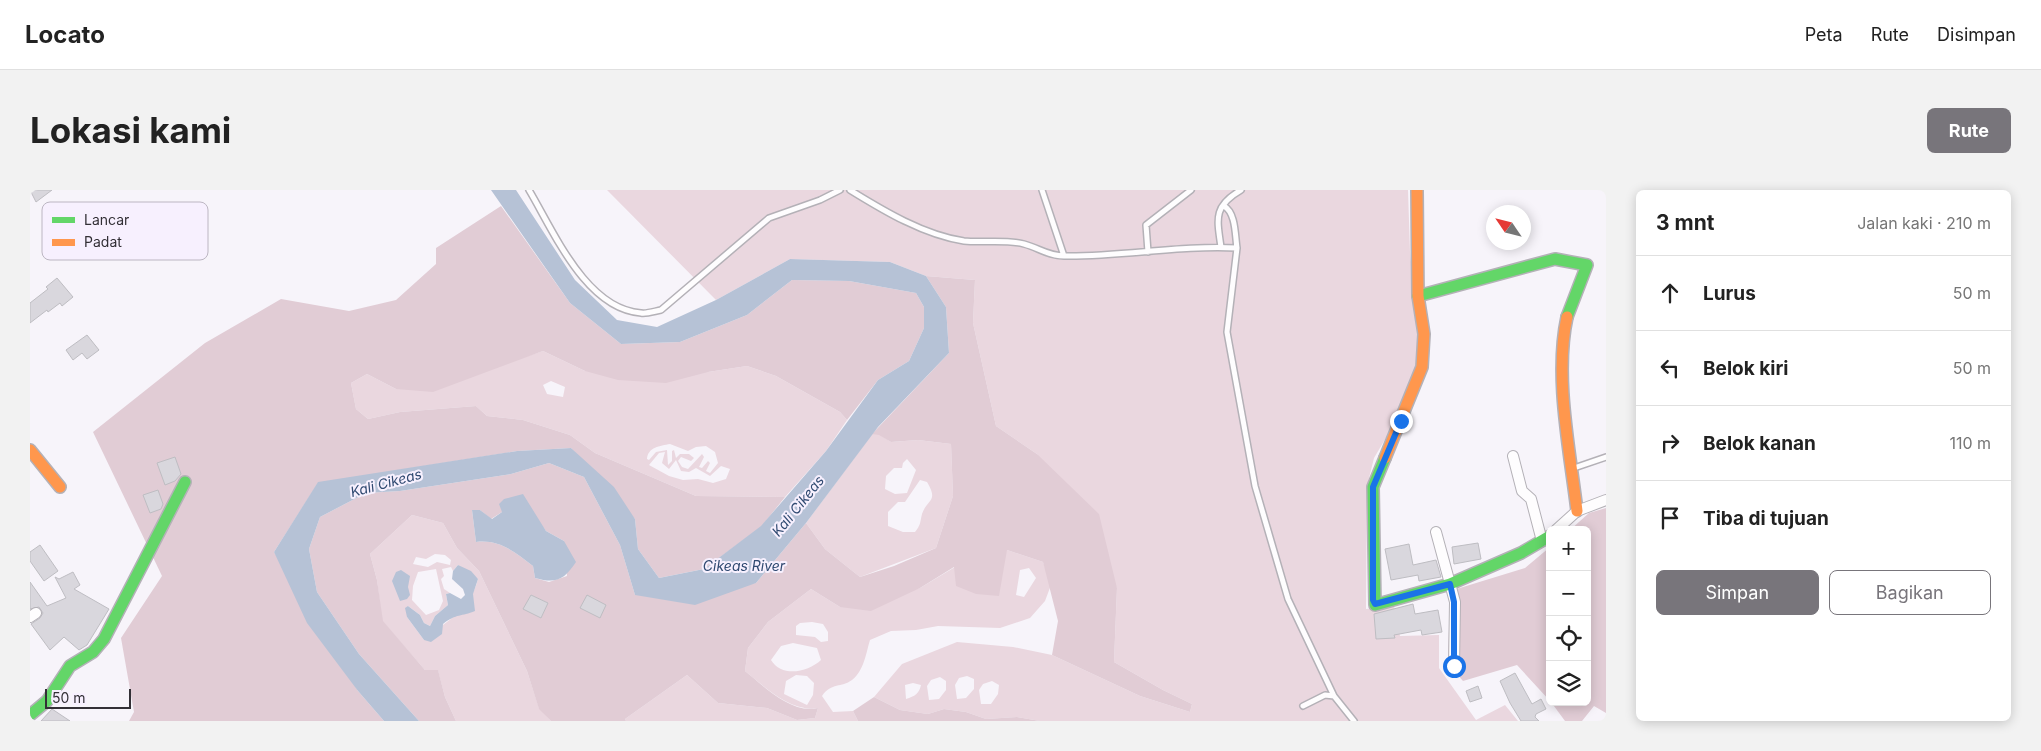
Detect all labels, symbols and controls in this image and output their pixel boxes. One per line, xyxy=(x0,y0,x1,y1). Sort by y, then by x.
text: Locato xyxy=(25,20,105,49)
text: Peta xyxy=(1805,24,1843,45)
text: Rute xyxy=(1871,24,1909,45)
text: Disimpan xyxy=(1937,24,2016,45)
button: Rute xyxy=(1927,108,2011,153)
text: Lokasi kami xyxy=(30,109,231,151)
legend xyxy=(42,202,208,260)
north arrow xyxy=(1486,205,1531,250)
text: 3 mnt xyxy=(1656,210,1714,235)
text: Lancar xyxy=(84,211,129,228)
text: Jalan kaki · 210 m xyxy=(1857,213,1991,233)
text: Padat xyxy=(84,233,122,250)
icon: ahead xyxy=(1656,279,1684,307)
text: Lurus xyxy=(1703,282,1756,305)
text: 50 m xyxy=(1953,283,1991,303)
icon: left xyxy=(1656,354,1684,382)
text: Belok kiri xyxy=(1703,357,1788,380)
text: 50 m xyxy=(1953,358,1991,378)
route end xyxy=(1390,410,1413,433)
icon: right xyxy=(1656,429,1684,457)
text: Belok kanan xyxy=(1703,432,1816,455)
text: 110 m xyxy=(1949,433,1991,453)
water label: Kali Cikeas xyxy=(348,465,423,500)
water label: Kali Cikeas xyxy=(768,472,827,539)
icon: arrive xyxy=(1656,504,1684,532)
text: Tiba di tujuan xyxy=(1703,507,1829,530)
map controls xyxy=(1546,526,1591,706)
button: + xyxy=(1546,526,1591,571)
water label: Cikeas River xyxy=(703,557,786,574)
button: Simpan xyxy=(1656,570,1819,615)
button: Bagikan xyxy=(1829,570,1991,615)
button: − xyxy=(1546,571,1591,616)
button: locate xyxy=(1546,616,1591,661)
route start xyxy=(1443,655,1466,678)
button: layers xyxy=(1546,661,1591,706)
scale bar xyxy=(45,686,131,709)
text: 50 m xyxy=(52,689,86,706)

